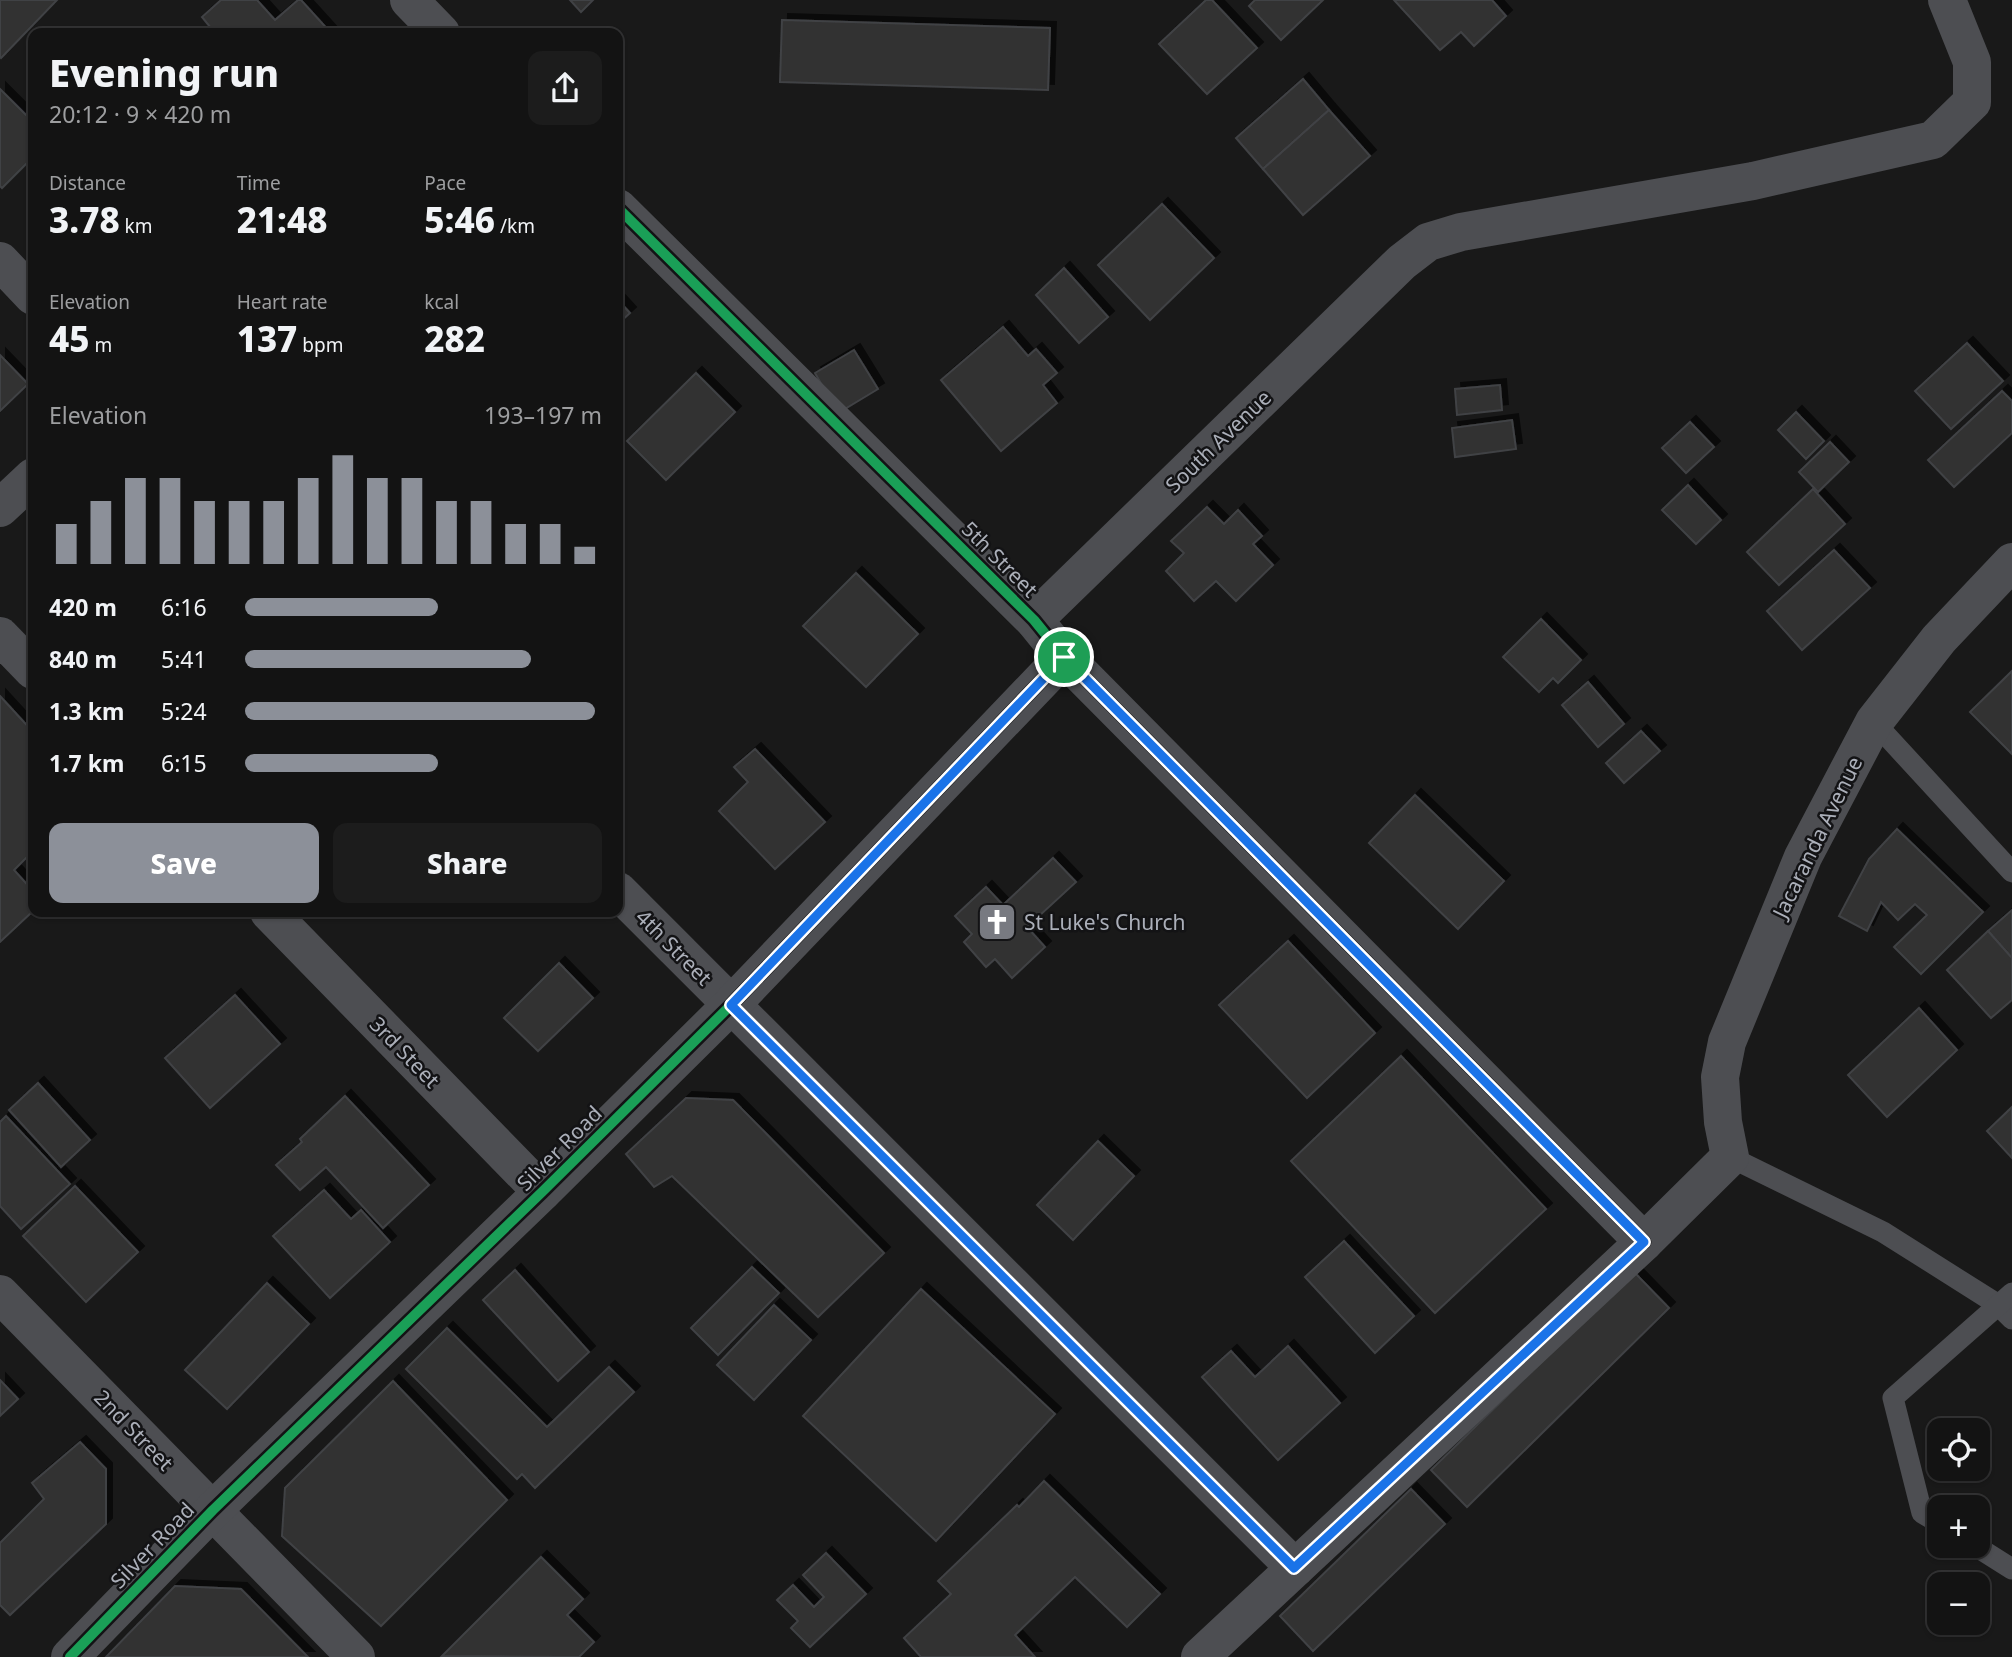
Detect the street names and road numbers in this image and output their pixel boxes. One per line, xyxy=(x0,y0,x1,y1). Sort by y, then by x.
street label: South Avenue xyxy=(1159,383,1277,499)
street label: 5th Street xyxy=(956,515,1044,603)
street label: Jacaranda Avenue xyxy=(1765,752,1868,924)
street label: 4th Street xyxy=(630,903,718,991)
street label: 3rd Steet xyxy=(364,1010,446,1094)
street label: Silver Road xyxy=(510,1099,608,1197)
street label: 2nd Street xyxy=(89,1384,180,1477)
street label: Silver Road xyxy=(104,1496,200,1594)

